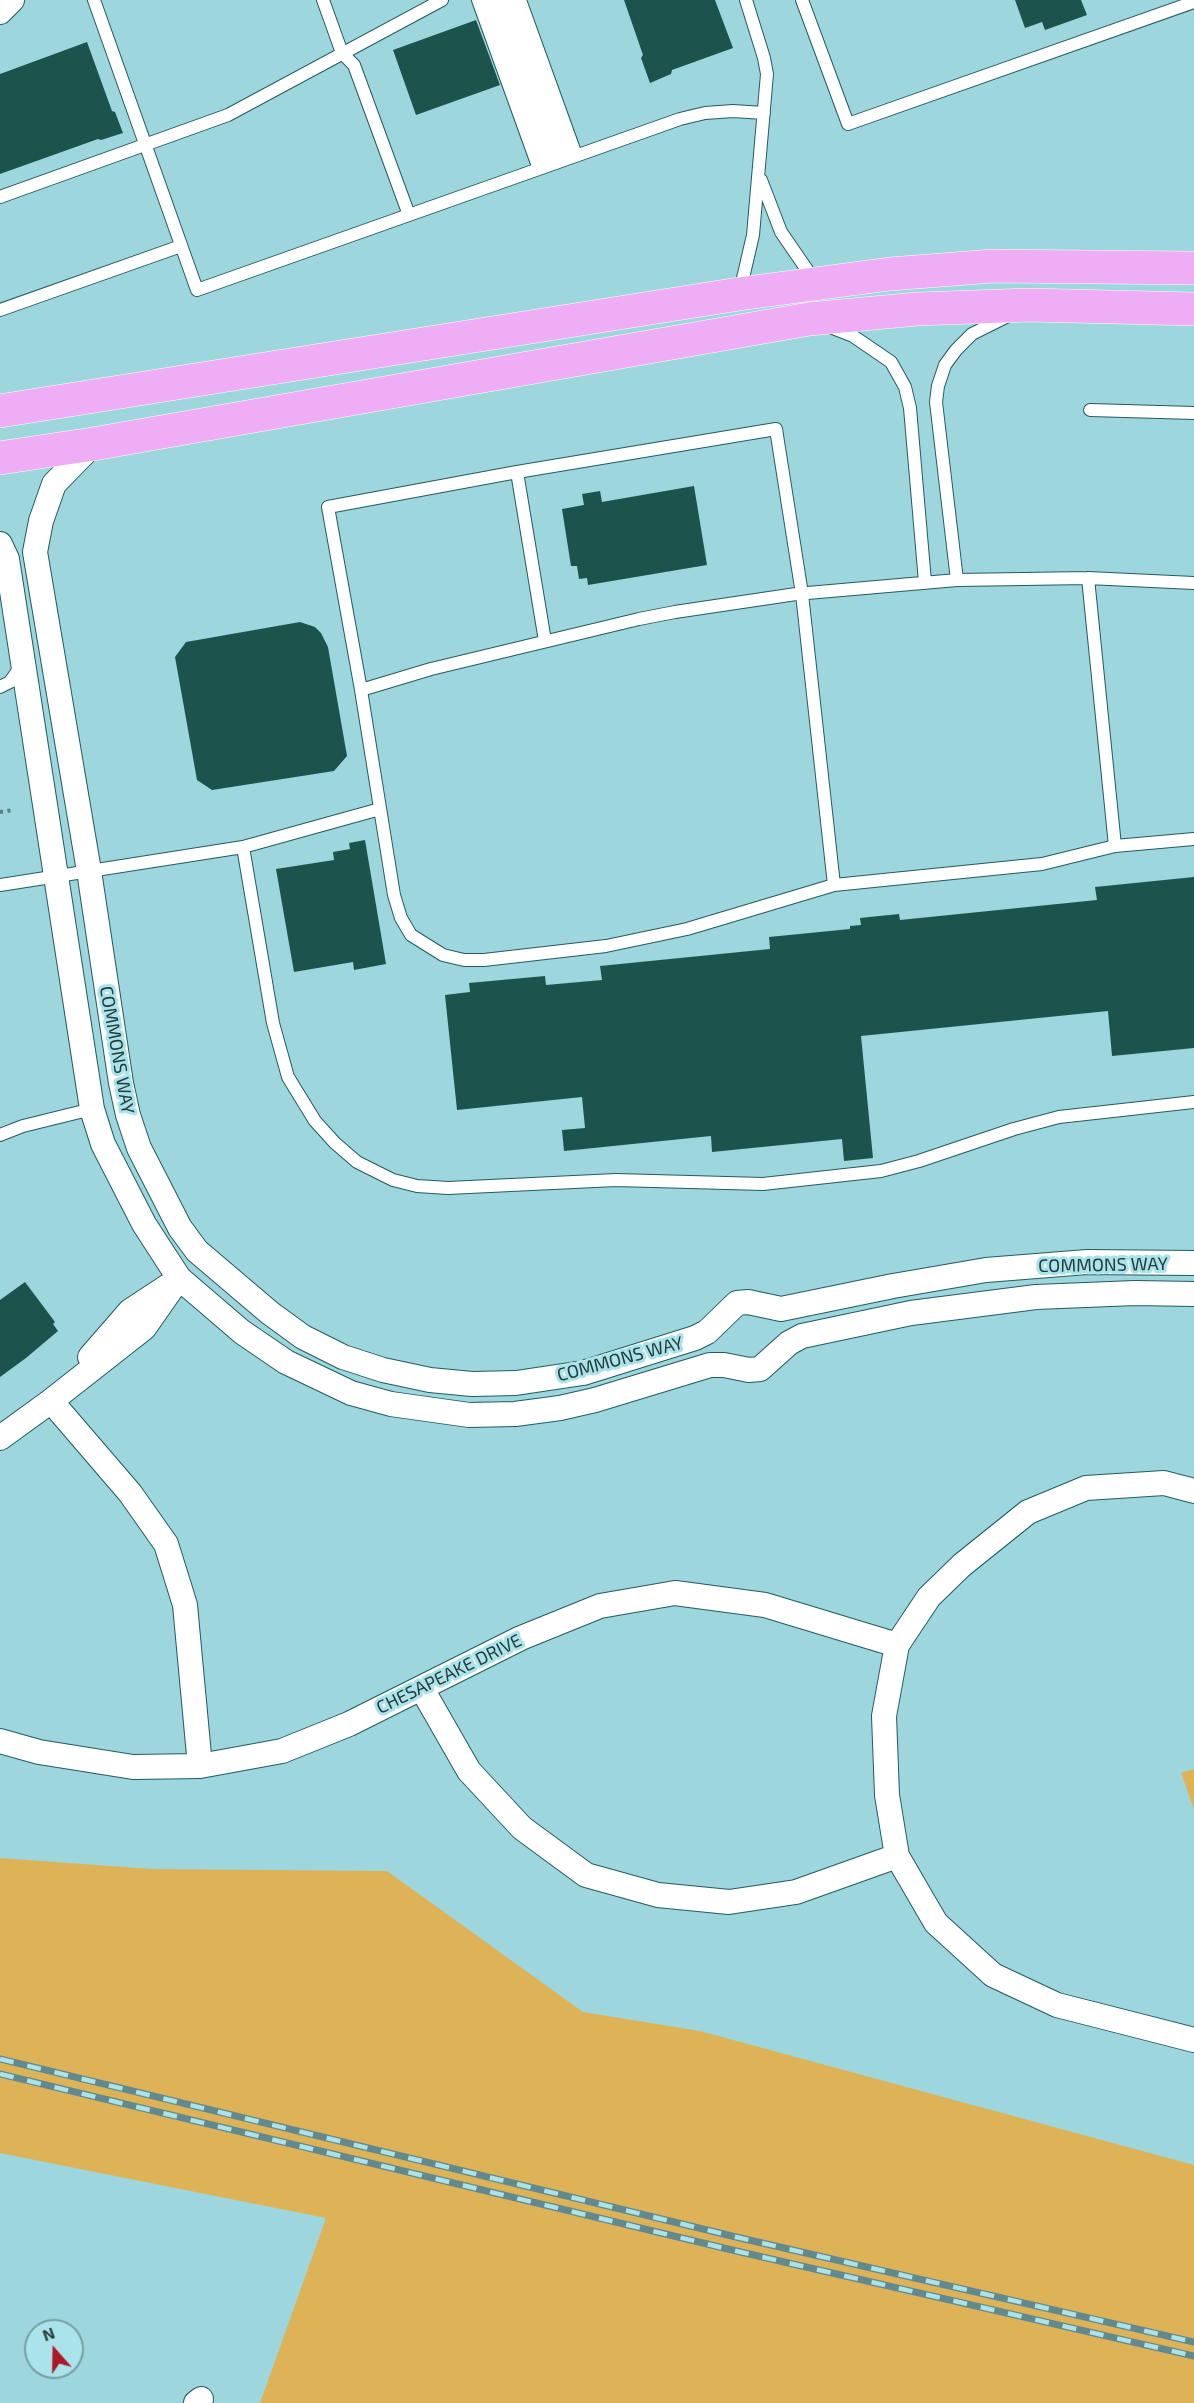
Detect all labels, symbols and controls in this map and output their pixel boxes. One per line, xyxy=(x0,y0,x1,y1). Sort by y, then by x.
street label: COMMONS WAY xyxy=(95,984,139,1116)
street label: COMMONS WAY xyxy=(1038,1253,1168,1277)
street label: COMMONS WAY xyxy=(555,1332,685,1386)
street label: CHESAPEAKE DRIVE xyxy=(373,1629,525,1719)
north arrow xyxy=(24,2319,84,2379)
text: N xyxy=(40,2323,57,2344)

